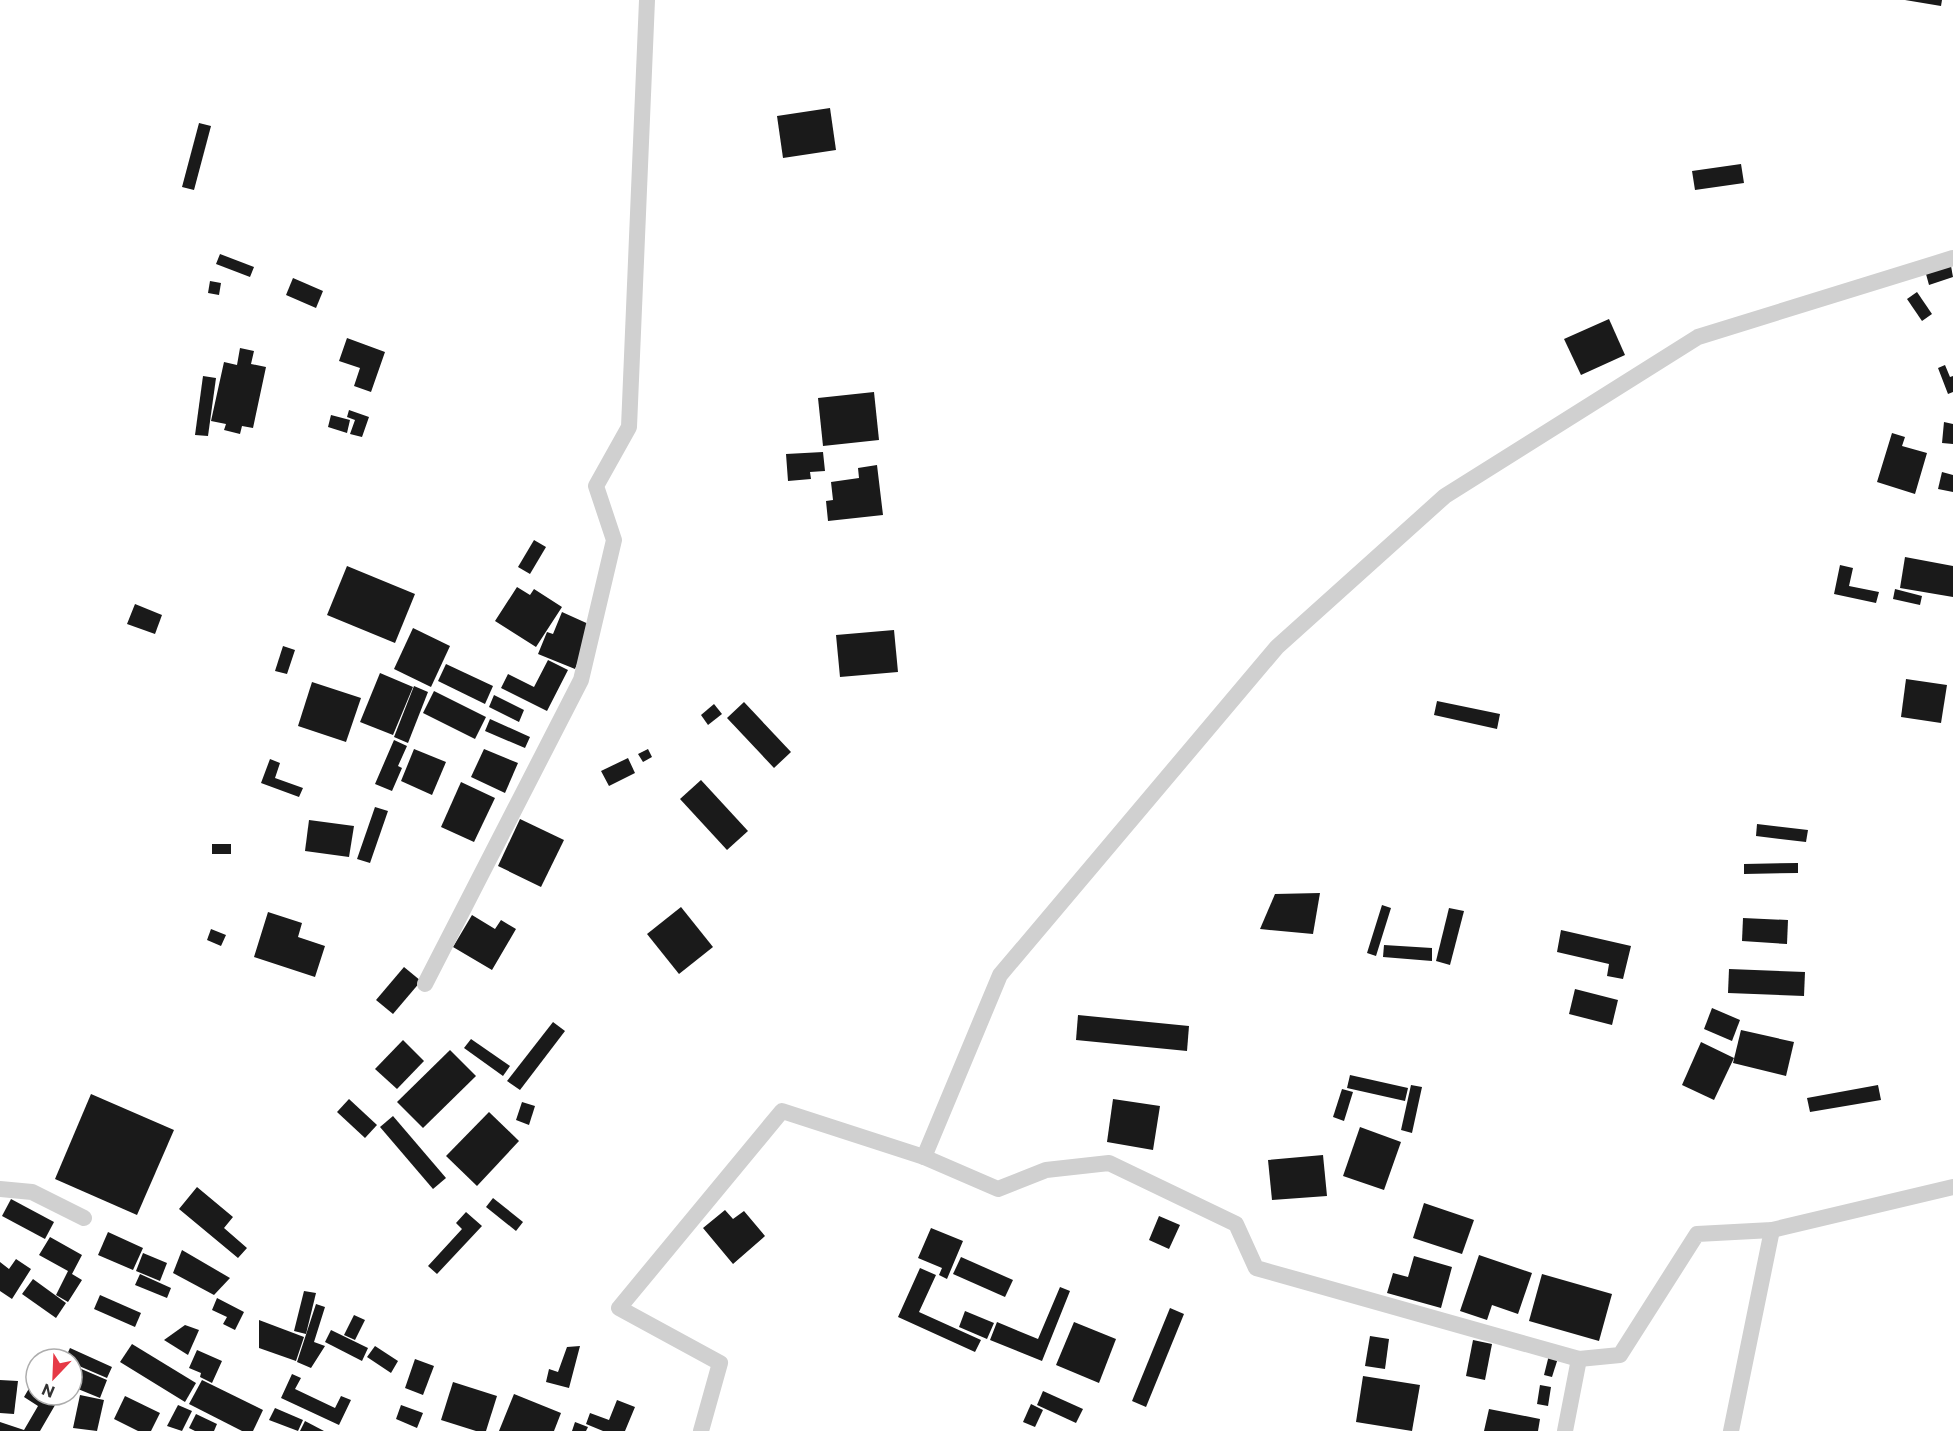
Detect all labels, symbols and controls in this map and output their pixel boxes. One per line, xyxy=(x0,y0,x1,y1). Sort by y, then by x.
north arrow xyxy=(24,1347,84,1407)
text: N xyxy=(39,1380,57,1402)

